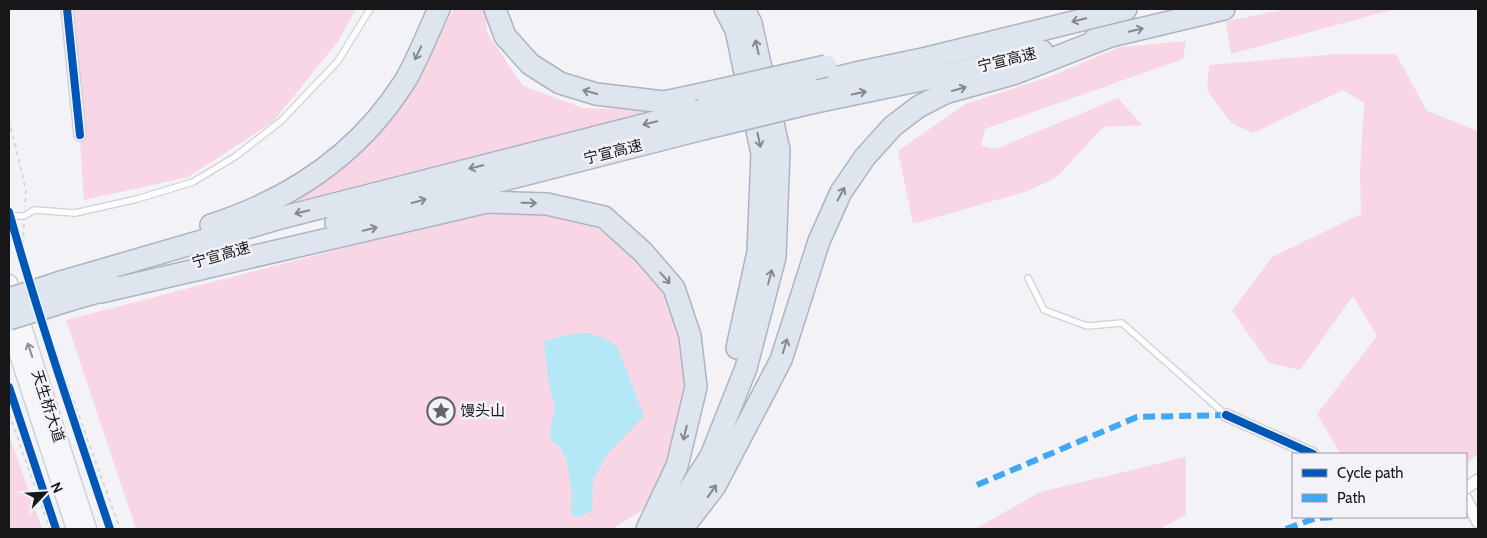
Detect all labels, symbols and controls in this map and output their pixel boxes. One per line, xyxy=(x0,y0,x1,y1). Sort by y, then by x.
one-way arrow xyxy=(1072,16,1088,25)
one-way arrow xyxy=(1128,25,1144,34)
one-way arrow xyxy=(752,40,761,56)
street label: 宁宣高速 xyxy=(976,44,1038,76)
one-way arrow xyxy=(413,45,423,60)
one-way arrow xyxy=(951,84,967,93)
one-way arrow xyxy=(582,87,598,96)
one-way arrow xyxy=(850,88,866,97)
one-way arrow xyxy=(643,119,659,128)
one-way arrow xyxy=(755,131,765,147)
street label: 宁宣高速 xyxy=(582,136,644,168)
one-way arrow xyxy=(468,163,484,173)
one-way arrow xyxy=(836,186,846,201)
one-way arrow xyxy=(411,196,427,205)
one-way arrow xyxy=(521,198,537,208)
one-way arrow xyxy=(294,208,310,218)
one-way arrow xyxy=(361,224,377,233)
street label: 宁宣高速 xyxy=(190,238,252,272)
one-way arrow xyxy=(766,269,775,285)
one-way arrow xyxy=(660,271,671,284)
one-way arrow xyxy=(781,338,791,354)
one-way arrow xyxy=(25,342,35,358)
street label: 天生桥大道 xyxy=(28,368,68,444)
place icon: 馒头山 xyxy=(426,396,456,426)
place label: 馒头山 xyxy=(460,402,505,420)
one-way arrow xyxy=(680,424,689,440)
legend xyxy=(1292,453,1467,518)
text: Cycle path xyxy=(1337,464,1403,482)
north arrow xyxy=(20,468,70,518)
text: N xyxy=(47,479,67,496)
one-way arrow xyxy=(706,485,717,498)
text: Path xyxy=(1337,489,1366,507)

